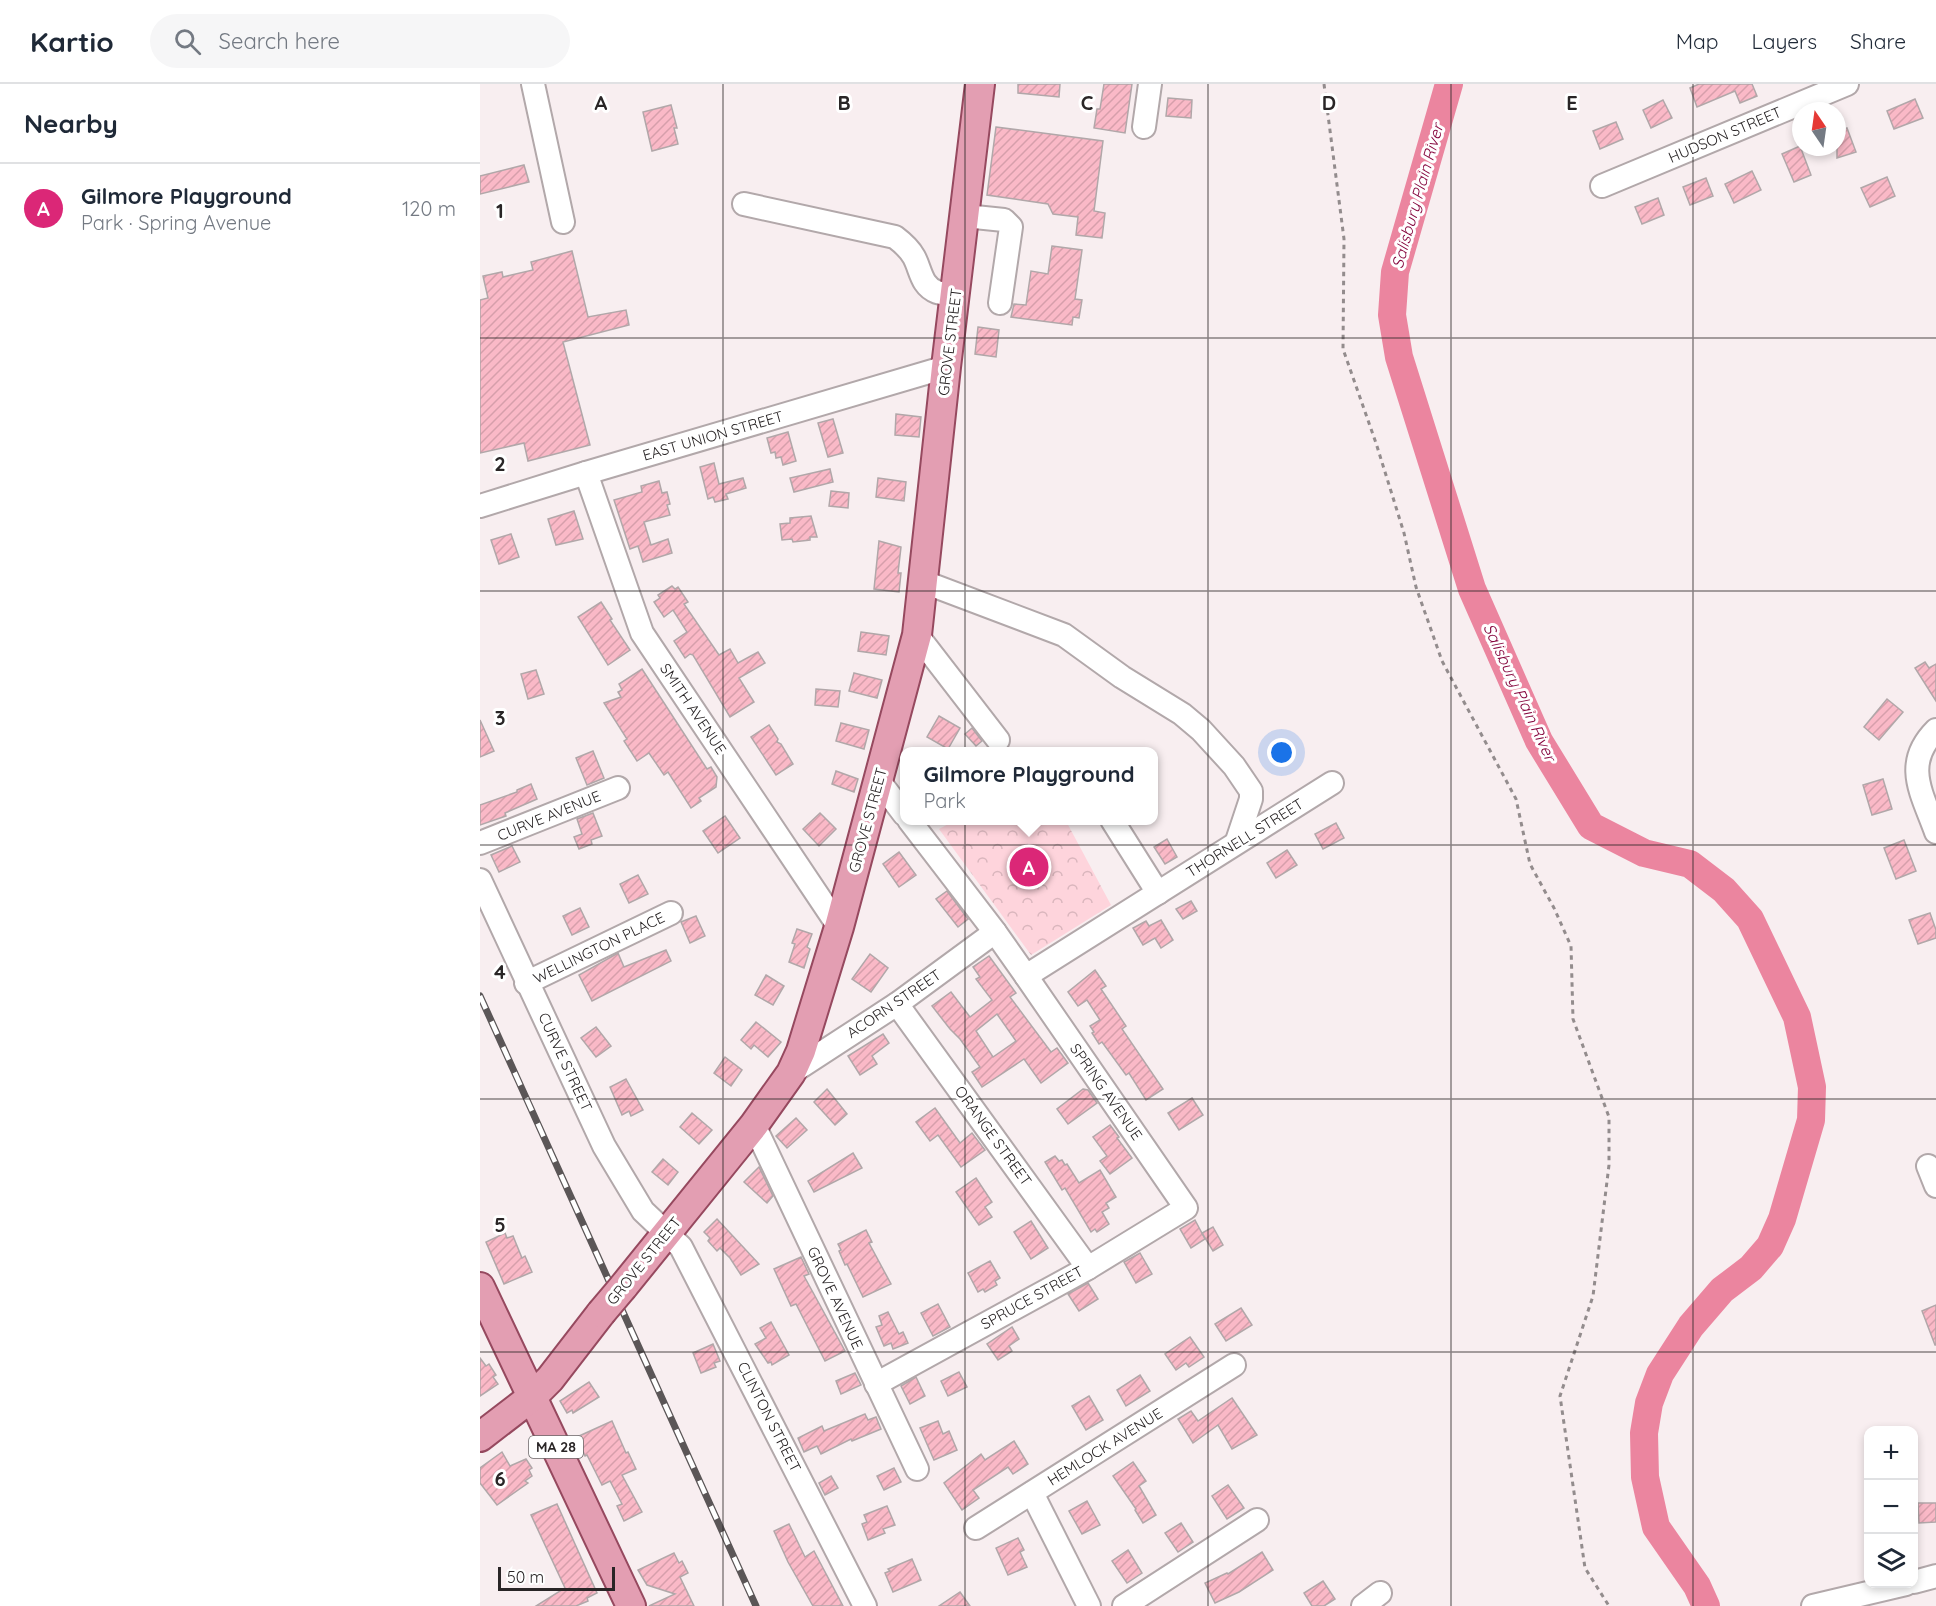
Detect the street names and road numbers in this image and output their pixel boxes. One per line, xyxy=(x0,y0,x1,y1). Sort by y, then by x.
street label: HUDSON STREET xyxy=(1665,102,1784,167)
street label: GROVE STREET xyxy=(934,287,966,397)
street label: EAST UNION STREET xyxy=(640,406,785,465)
street label: SMITH AVENUE xyxy=(656,660,731,758)
street label: GROVE STREET xyxy=(844,765,891,874)
street label: CURVE AVENUE xyxy=(494,786,603,845)
street label: THORNELL STREET xyxy=(1183,794,1307,881)
street label: WELLINGTON PLACE xyxy=(530,907,668,988)
street label: ACORN STREET xyxy=(843,965,944,1042)
street label: CURVE STREET xyxy=(534,1009,597,1114)
street label: SPRING AVENUE xyxy=(1066,1040,1147,1144)
street label: ORANGE STREET xyxy=(951,1082,1036,1189)
street label: GROVE STREET xyxy=(602,1213,685,1309)
street label: GROVE AVENUE xyxy=(803,1243,868,1352)
street label: SPRUCE STREET xyxy=(977,1262,1086,1334)
street label: CLINTON STREET xyxy=(733,1358,805,1475)
street label: HEMLOCK AVENUE xyxy=(1044,1404,1166,1490)
road number: MA 28 xyxy=(529,1436,583,1458)

